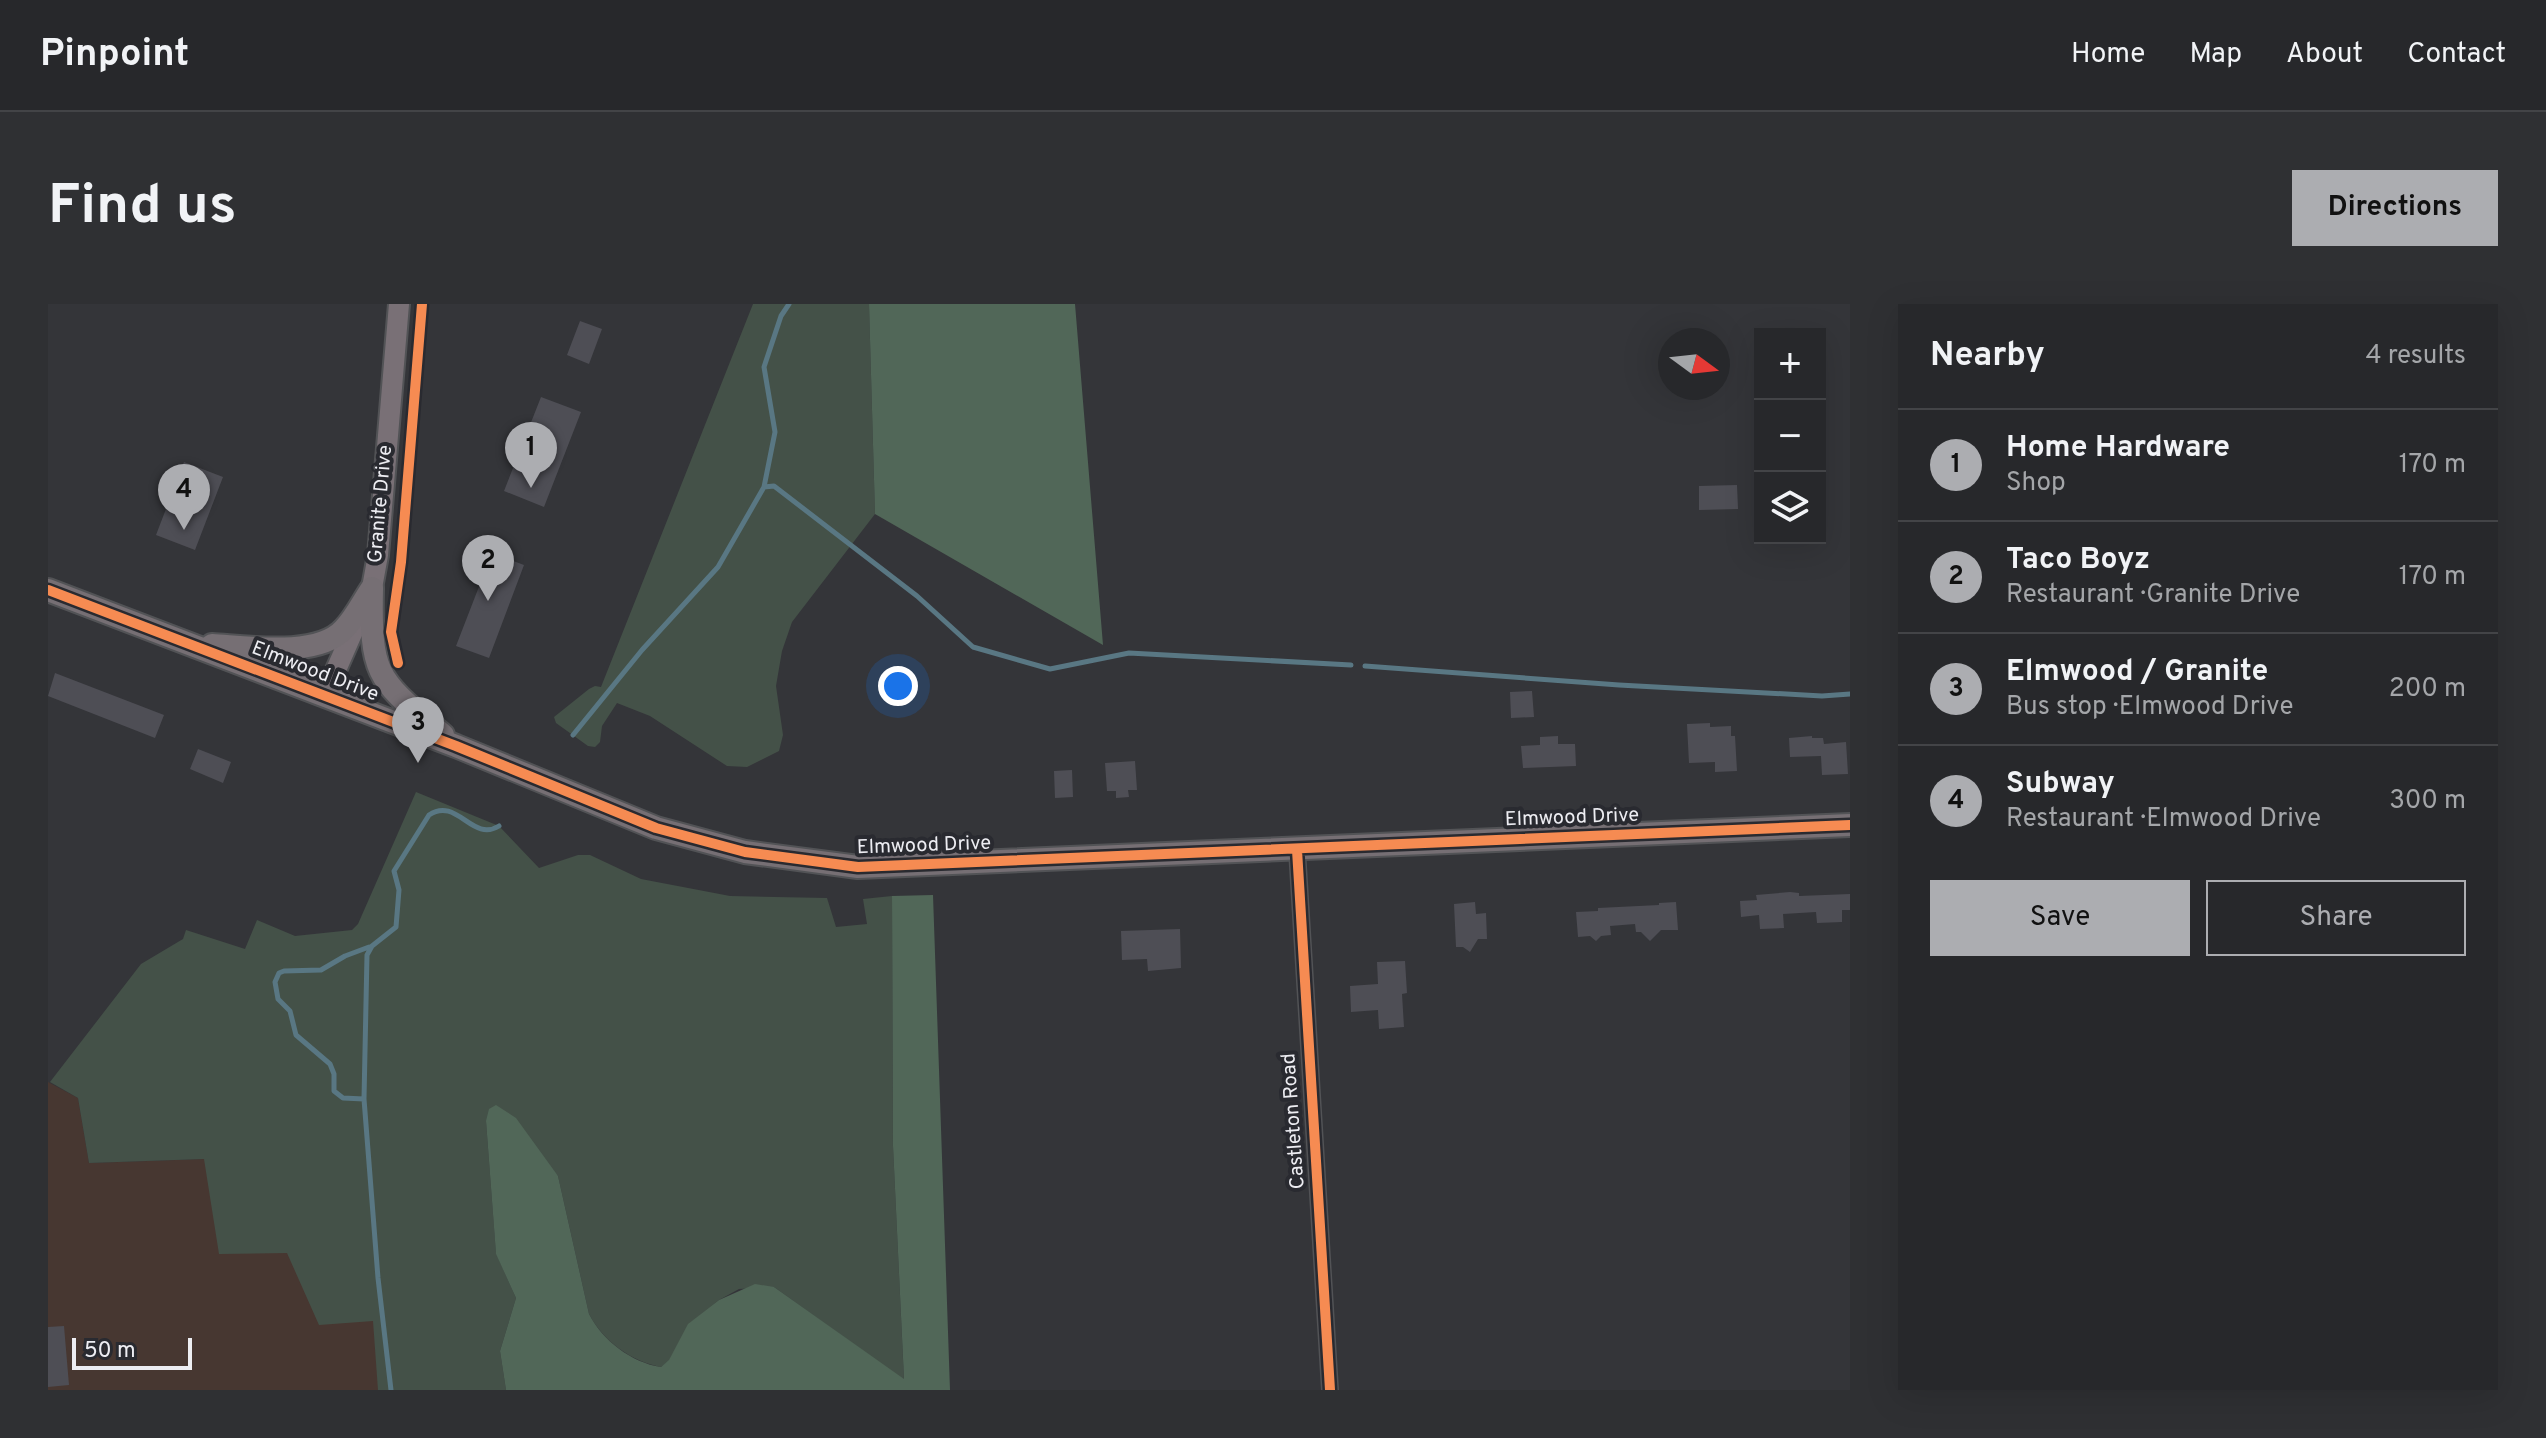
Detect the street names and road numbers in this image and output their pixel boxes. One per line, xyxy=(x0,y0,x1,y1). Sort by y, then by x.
street label: Granite Drive xyxy=(363,444,399,564)
street label: Elmwood Drive xyxy=(248,636,382,708)
street label: Elmwood Drive xyxy=(1504,803,1640,833)
street label: Elmwood Drive xyxy=(856,831,992,861)
street label: Castleton Road xyxy=(1276,1052,1312,1190)

